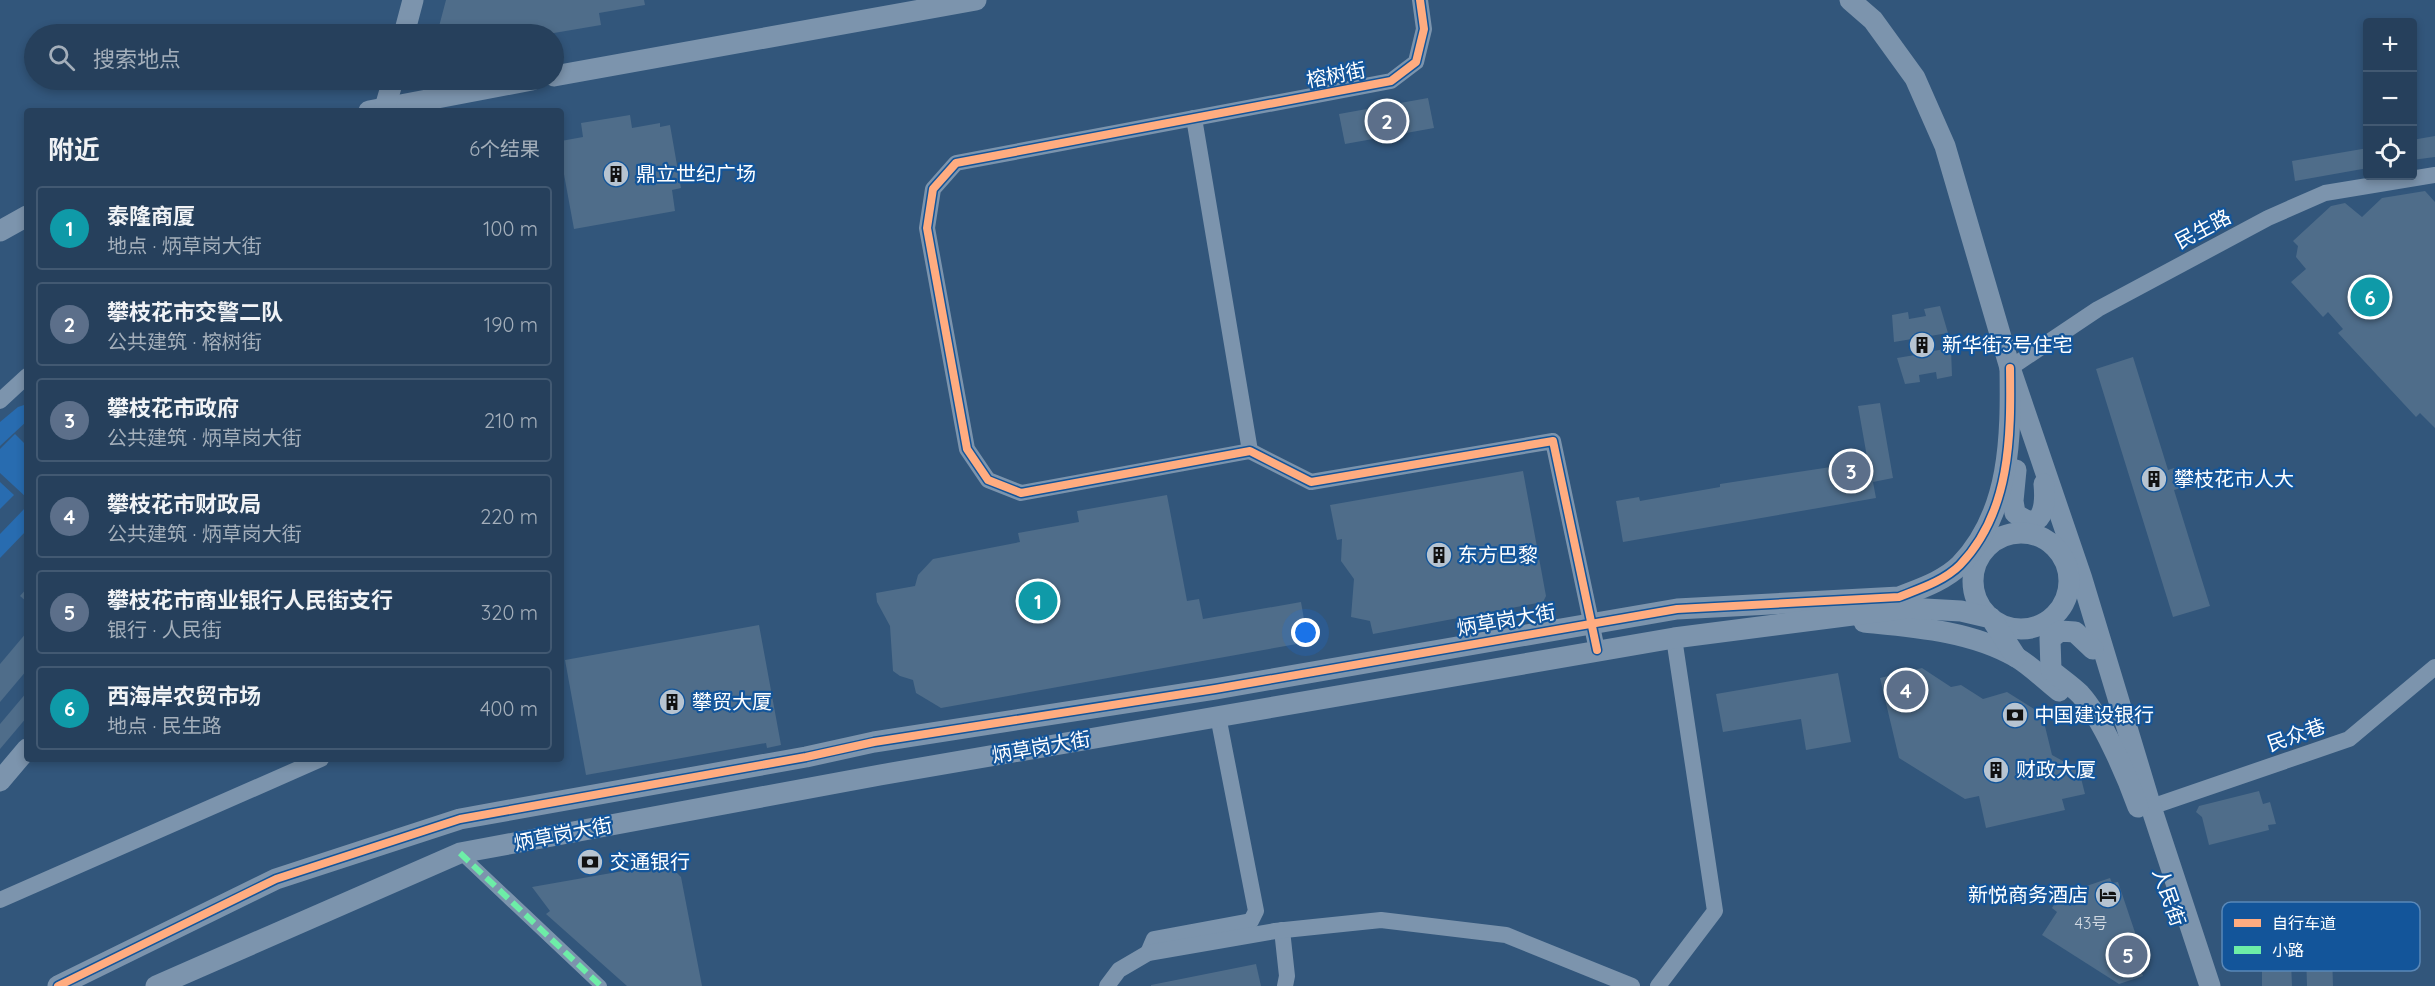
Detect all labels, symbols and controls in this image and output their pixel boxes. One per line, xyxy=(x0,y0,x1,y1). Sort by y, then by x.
map controls xyxy=(2363,18,2417,180)
button: + xyxy=(2363,18,2417,72)
search box xyxy=(24,24,564,90)
icon: search xyxy=(45,41,78,74)
text: 搜索地点 xyxy=(93,45,181,73)
street label: 榕树街 xyxy=(1304,57,1368,93)
button: − xyxy=(2363,72,2417,126)
pin: 2 xyxy=(1368,98,1406,144)
button: locate xyxy=(2363,126,2417,180)
text: 附近 xyxy=(48,133,100,166)
text: 6个结果 xyxy=(469,136,540,161)
building icon: 鼎立世纪广场 xyxy=(601,159,631,189)
place label: 鼎立世纪广场 xyxy=(636,161,756,186)
text: 泰隆商厦 xyxy=(107,202,195,230)
street label: 民生路 xyxy=(2170,203,2235,254)
text: 1 xyxy=(66,216,73,241)
text: 100 m xyxy=(483,216,538,241)
text: 地点 · 炳草岗大街 xyxy=(107,233,262,258)
pin: 6 xyxy=(2350,274,2390,320)
text: 攀枝花市交警二队 xyxy=(107,298,283,326)
text: 2 xyxy=(64,312,75,337)
text: 190 m xyxy=(484,312,538,337)
text: 公共建筑 · 榕树街 xyxy=(107,329,262,354)
building icon: 新华街3号住宅 xyxy=(1907,330,1937,360)
place label: 新华街3号住宅 xyxy=(1942,332,2072,357)
text: 攀枝花市政府 xyxy=(107,394,239,422)
text: 3 xyxy=(64,408,75,433)
text: 210 m xyxy=(484,408,538,433)
text: 公共建筑 · 炳草岗大街 xyxy=(107,425,302,450)
pin: 3 xyxy=(1832,448,1870,494)
building icon: 攀枝花市人大 xyxy=(2139,464,2169,494)
place label: 攀枝花市人大 xyxy=(2174,466,2294,491)
text: 攀枝花市财政局 xyxy=(107,490,261,518)
text: 4 xyxy=(64,504,75,529)
text: 220 m xyxy=(480,504,538,529)
text: 公共建筑 · 炳草岗大街 xyxy=(107,521,302,546)
building icon: 东方巴黎 xyxy=(1424,540,1454,570)
place label: 东方巴黎 xyxy=(1458,542,1538,567)
pin: 1 xyxy=(1018,578,1058,624)
text: 攀枝花市商业银行人民街支行 xyxy=(107,586,393,614)
street label: 炳草岗大街 xyxy=(1455,599,1557,641)
text: 5 xyxy=(64,600,75,625)
text: 320 m xyxy=(481,600,538,625)
text: 银行 · 人民街 xyxy=(107,617,222,642)
your location xyxy=(1291,618,1320,647)
pin: 4 xyxy=(1886,668,1926,712)
text: 西海岸农贸市场 xyxy=(107,682,261,710)
building icon: 攀贸大厦 xyxy=(657,687,687,717)
place label: 攀贸大厦 xyxy=(692,689,772,714)
text: 6 xyxy=(64,696,75,721)
text: 400 m xyxy=(480,696,538,721)
bank icon: 中国建设银行 xyxy=(2000,700,2030,730)
place label: 中国建设银行 xyxy=(2034,702,2154,727)
text: 地点 · 民生路 xyxy=(107,713,222,738)
street label: 民众巷 xyxy=(2263,713,2328,756)
street label: 炳草岗大街 xyxy=(990,726,1092,768)
building icon: 财政大厦 xyxy=(1981,755,2011,785)
place label: 财政大厦 xyxy=(2016,757,2096,782)
street label: 炳草岗大街 xyxy=(511,812,614,855)
bank icon: 交通银行 xyxy=(575,847,605,877)
place label: 交通银行 xyxy=(610,849,690,874)
street label: 人民街 xyxy=(2148,864,2191,929)
hotel icon: 新悦商务酒店 xyxy=(2093,880,2123,910)
place label: 新悦商务酒店 xyxy=(1968,882,2088,907)
legend xyxy=(2222,902,2420,971)
house number: 43号 xyxy=(2075,913,2107,933)
text: 自行车道 xyxy=(2272,913,2336,933)
pin: 5 xyxy=(2108,932,2148,978)
text: 小路 xyxy=(2272,940,2304,960)

